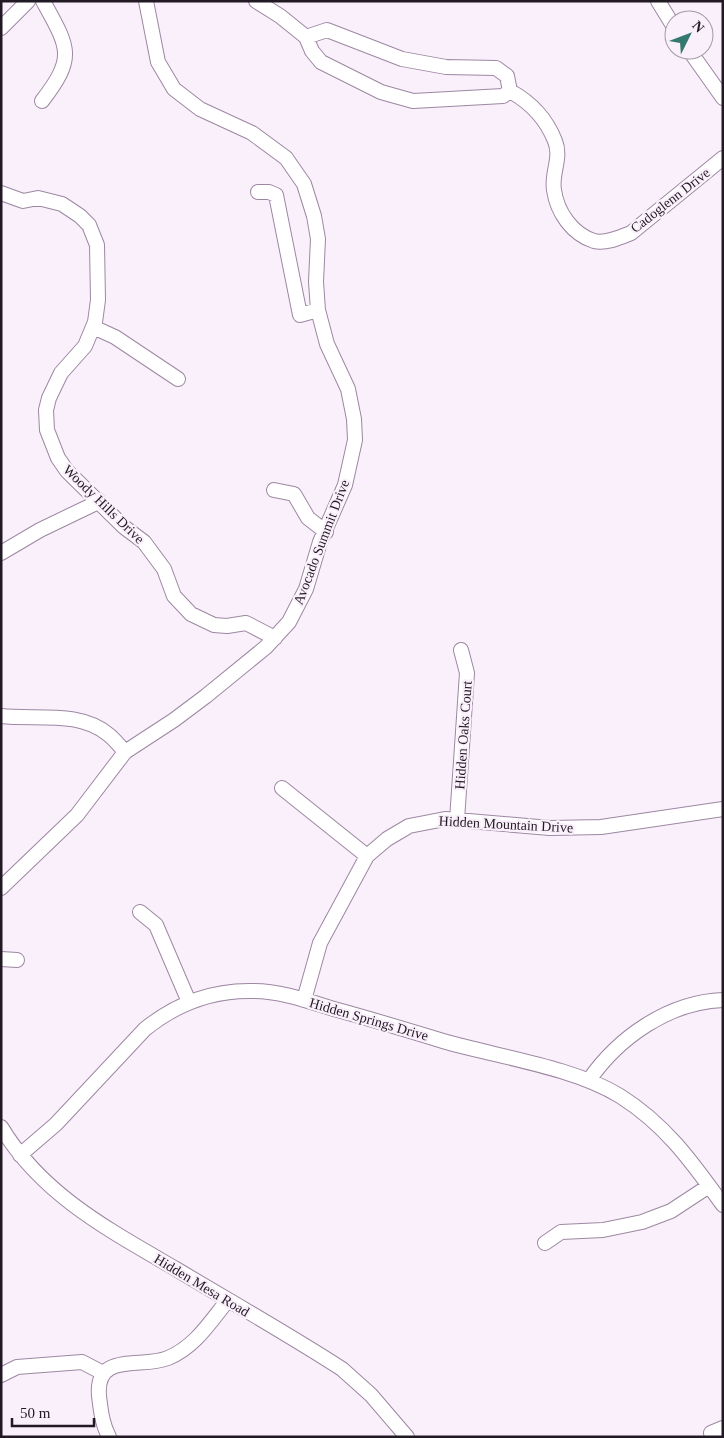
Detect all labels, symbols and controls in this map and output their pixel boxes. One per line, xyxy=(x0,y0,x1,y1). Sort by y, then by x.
north arrow xyxy=(664,10,714,60)
text: N xyxy=(689,18,707,35)
street label: Cadoglenn Drive xyxy=(628,165,713,236)
street label: Woody Hills Drive xyxy=(60,462,147,547)
street label: Avocado Summit Drive xyxy=(291,478,352,607)
street label: Hidden Oaks Court xyxy=(452,680,475,790)
street label: Hidden Mountain Drive xyxy=(438,813,574,836)
street label: Hidden Springs Drive xyxy=(308,995,430,1044)
street label: Hidden Mesa Road xyxy=(152,1251,252,1320)
scale bar xyxy=(12,1396,95,1428)
text: 50 m xyxy=(20,1405,51,1421)

